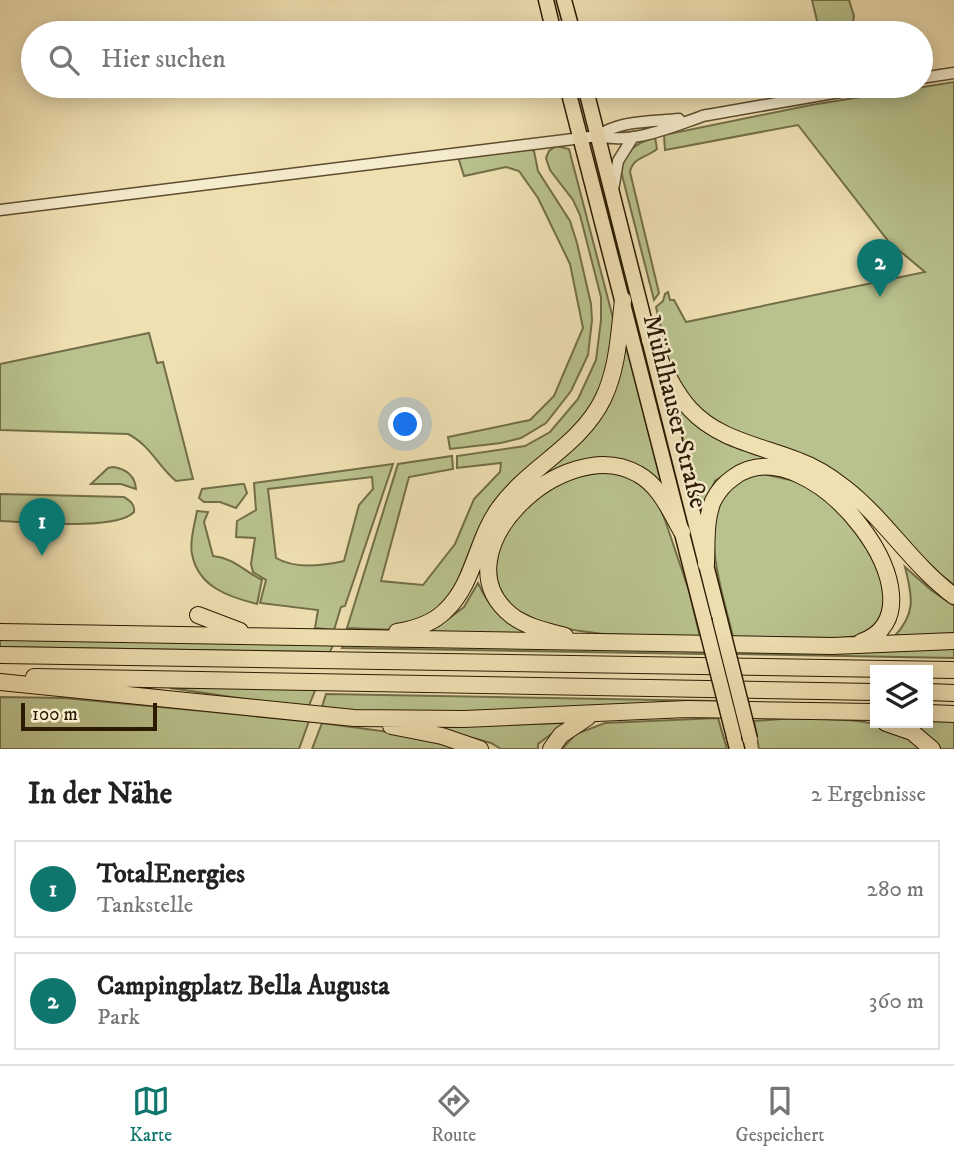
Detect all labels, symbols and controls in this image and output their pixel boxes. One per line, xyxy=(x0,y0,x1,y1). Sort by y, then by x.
search box xyxy=(21,21,933,98)
icon: search xyxy=(45,41,83,79)
text: Hier suchen xyxy=(101,43,226,76)
pin: 2 xyxy=(857,239,903,297)
street label: Mühlhauser Straße xyxy=(635,311,715,512)
your location xyxy=(388,407,422,441)
pin: 1 xyxy=(19,498,65,556)
map controls xyxy=(870,665,933,728)
button: layers xyxy=(870,665,933,728)
scale bar xyxy=(21,700,158,732)
text: 100 m xyxy=(32,703,78,726)
text: In der Nähe xyxy=(28,776,172,813)
text: 2 Ergebnisse xyxy=(811,780,926,809)
text: TotalEnergies xyxy=(97,858,245,891)
text: 1 xyxy=(49,875,57,904)
text: 280 m xyxy=(867,875,924,904)
text: Tankstelle xyxy=(97,891,193,920)
text: Campingplatz Bella Augusta xyxy=(97,970,390,1003)
text: 2 xyxy=(47,987,59,1016)
text: 360 m xyxy=(869,987,924,1016)
text: Park xyxy=(97,1003,140,1032)
tab: Karte xyxy=(130,1082,172,1147)
tab: Route xyxy=(431,1082,476,1147)
tab: Gespeichert xyxy=(735,1082,824,1147)

